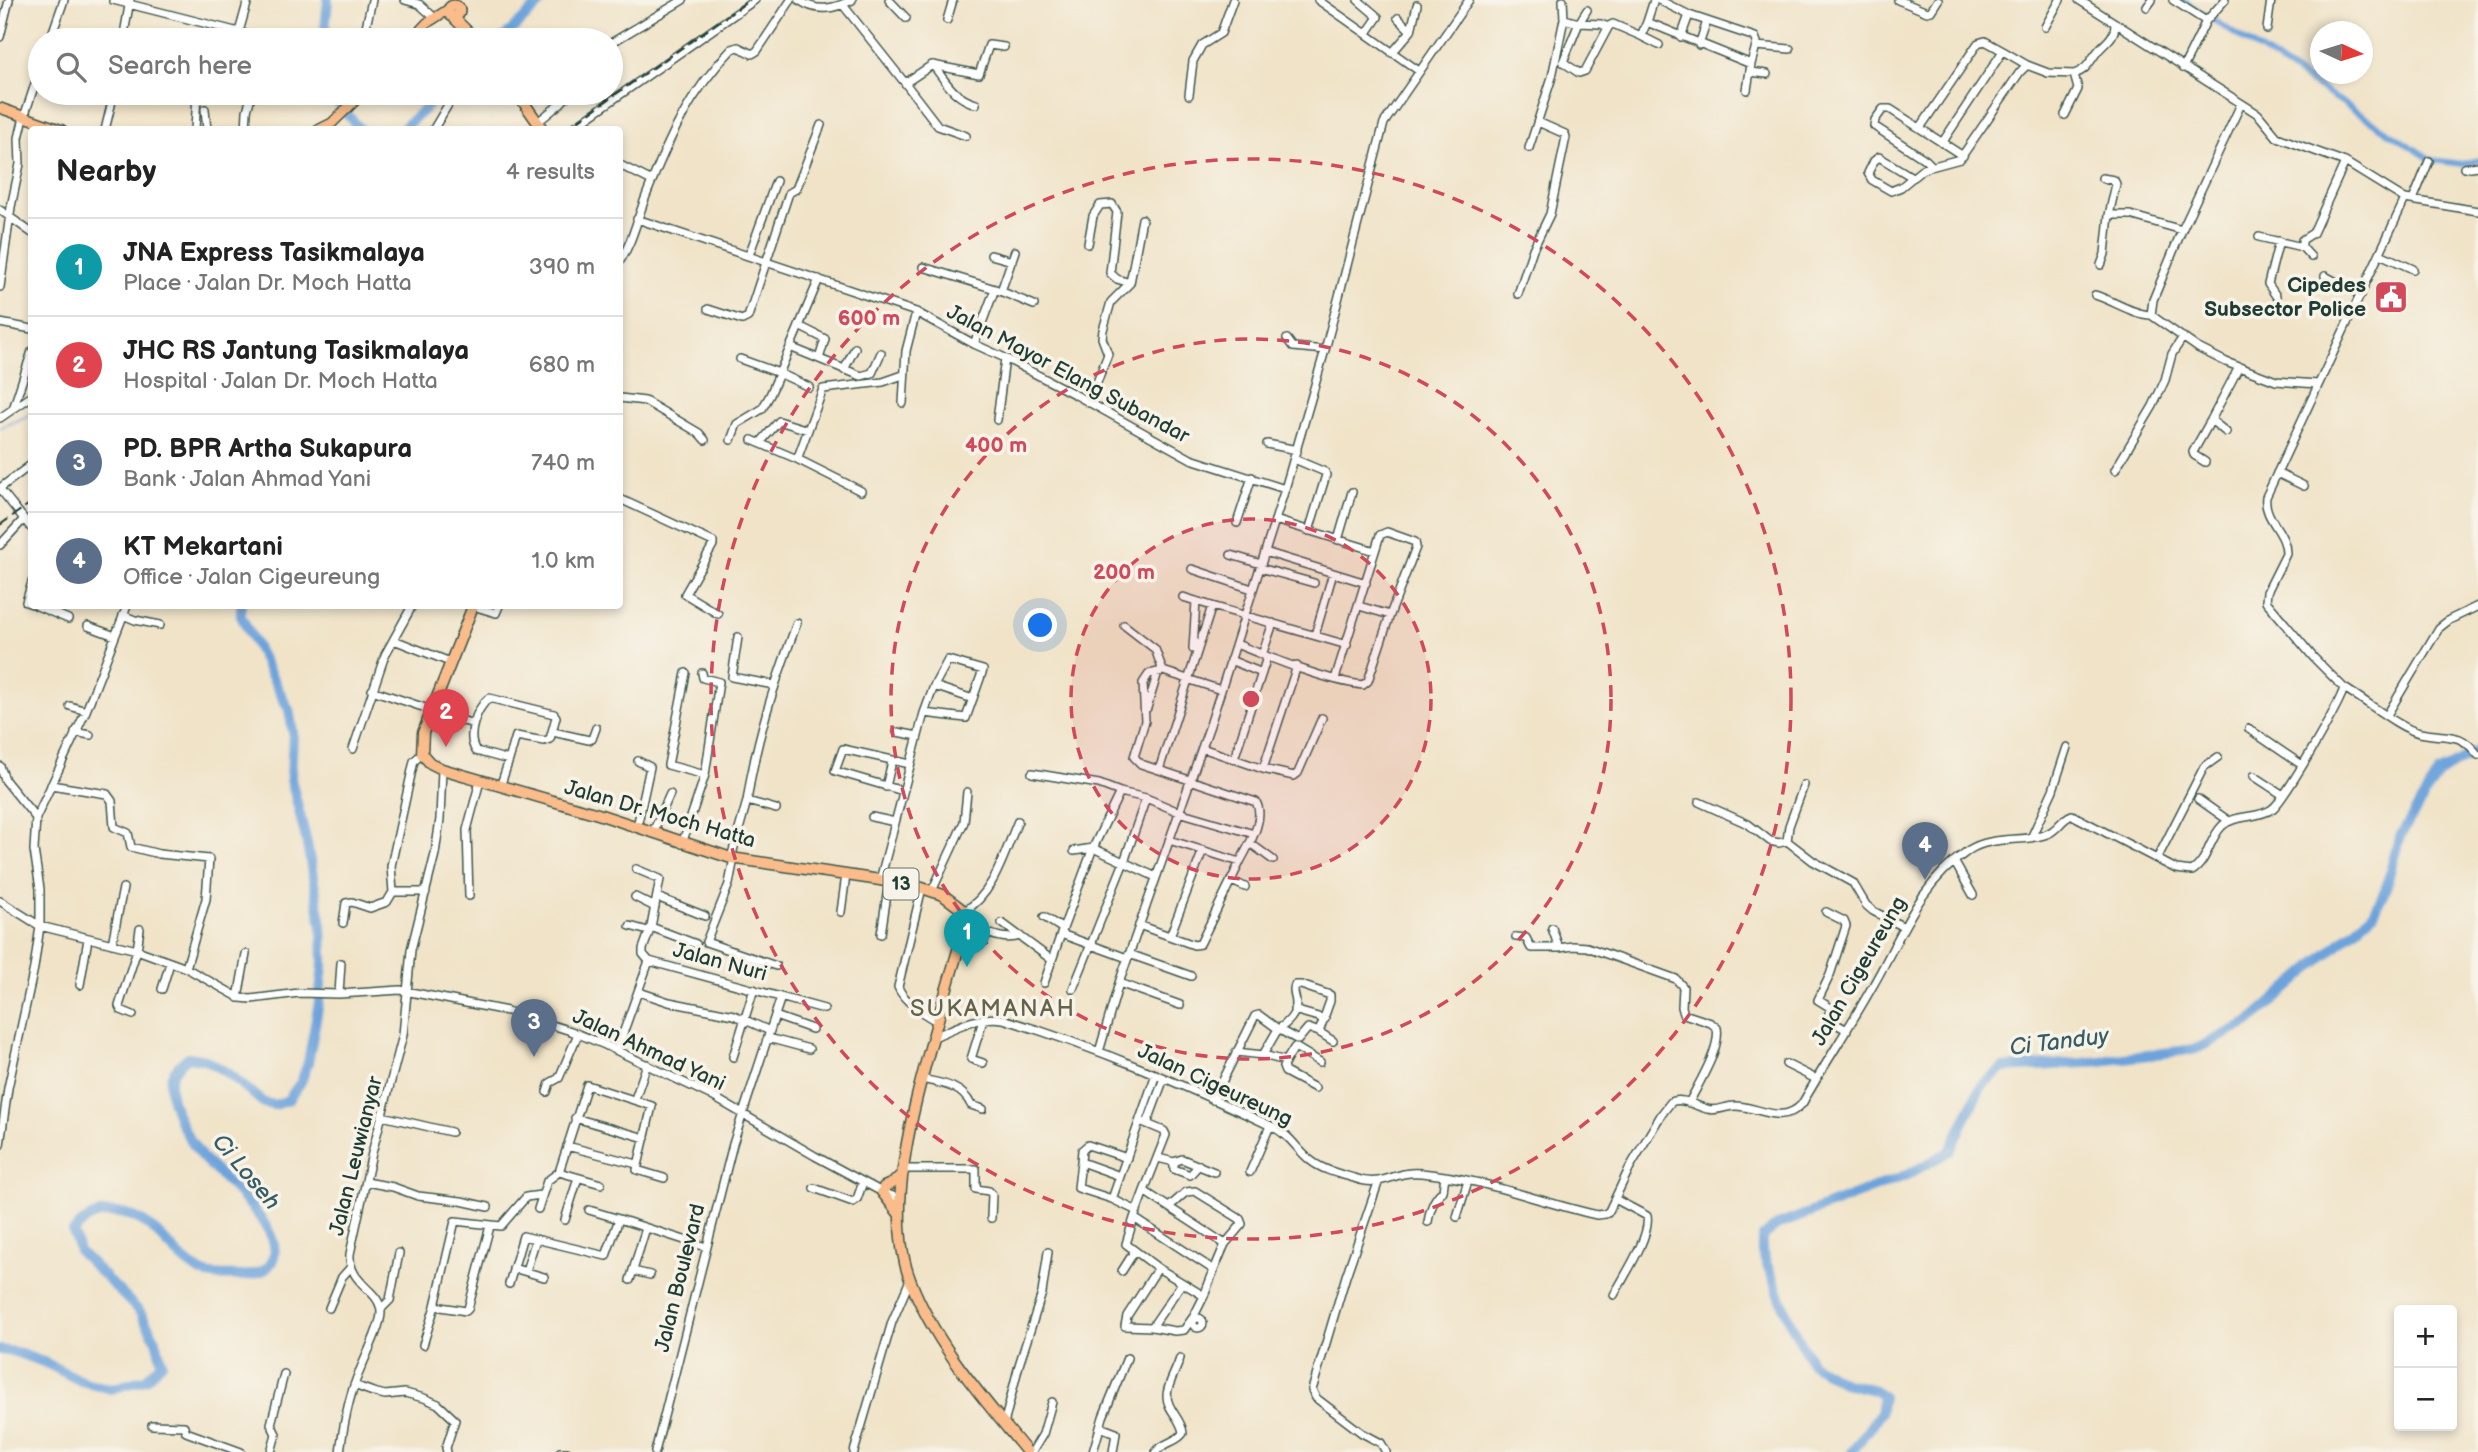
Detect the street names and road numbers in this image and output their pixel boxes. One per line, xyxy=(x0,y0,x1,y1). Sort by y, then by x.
street label: Jalan Mayor Elang Subandar xyxy=(942,299,1194,449)
street label: Jalan Dr. Moch Hatta xyxy=(562,775,758,853)
road number: 13 xyxy=(884,869,918,900)
street label: Jalan Cigeureung xyxy=(1806,892,1912,1050)
street label: Jalan Nuri xyxy=(670,937,770,987)
street label: Jalan Ahmad Yani xyxy=(569,1004,729,1096)
street label: Jalan Cigeureung xyxy=(1134,1038,1296,1132)
street label: Jalan Leuwianyar xyxy=(324,1073,388,1238)
street label: Jalan Boulevard xyxy=(649,1201,711,1355)

